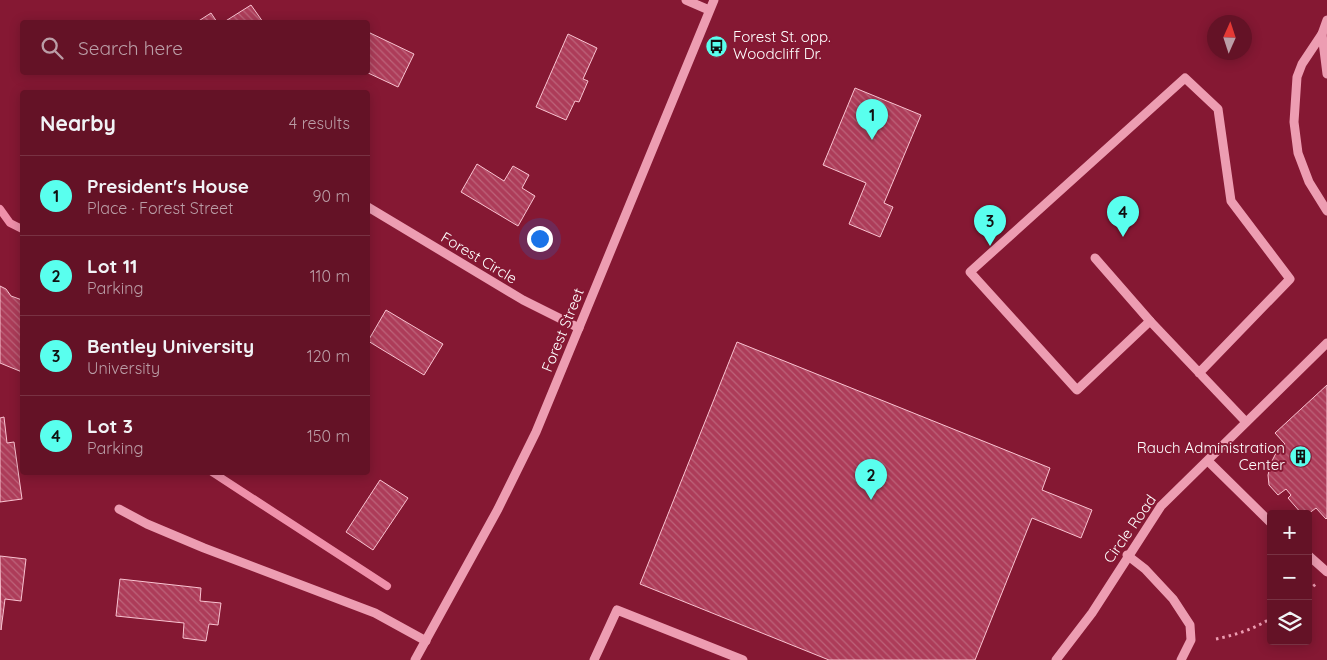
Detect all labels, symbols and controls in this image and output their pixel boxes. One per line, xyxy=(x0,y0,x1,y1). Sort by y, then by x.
north arrow xyxy=(1207,15,1252,60)
search box xyxy=(20,20,370,75)
place label: Forest St. opp. Woodcliff Dr. xyxy=(733,27,831,63)
icon: search xyxy=(38,34,66,62)
bus stop icon: Forest St. opp. Woodcliff Dr. xyxy=(705,34,729,58)
text: Search here xyxy=(78,36,183,60)
pin: 1 xyxy=(856,99,888,140)
text: Nearby xyxy=(40,110,116,136)
text: 4 results xyxy=(289,113,350,133)
text: President's House xyxy=(87,174,249,198)
text: 1 xyxy=(53,186,59,206)
text: 90 m xyxy=(313,186,350,206)
pin: 4 xyxy=(1107,196,1139,237)
text: Place · Forest Street xyxy=(87,198,233,218)
pin: 3 xyxy=(974,205,1006,246)
your location xyxy=(527,226,553,252)
street label: Forest Circle xyxy=(438,227,521,288)
text: Lot 11 xyxy=(87,254,137,278)
text: 2 xyxy=(51,266,61,286)
text: 110 m xyxy=(310,266,350,286)
text: Parking xyxy=(87,278,144,298)
street label: Forest Street xyxy=(537,285,588,374)
text: Bentley University xyxy=(87,334,254,358)
text: 3 xyxy=(52,346,60,366)
text: 120 m xyxy=(307,346,350,366)
text: University xyxy=(87,358,160,378)
text: Lot 3 xyxy=(87,414,133,438)
text: 4 xyxy=(51,426,61,446)
text: 150 m xyxy=(307,426,350,446)
text: Parking xyxy=(87,438,144,458)
place label: Rauch Administration Center xyxy=(1137,438,1285,474)
building icon: Rauch Administration Center xyxy=(1289,445,1313,469)
pin: 2 xyxy=(855,459,887,500)
street label: Circle Road xyxy=(1099,491,1160,567)
map controls xyxy=(1267,510,1312,645)
button: + xyxy=(1267,510,1312,555)
button: − xyxy=(1267,555,1312,600)
button: layers xyxy=(1267,600,1312,645)

